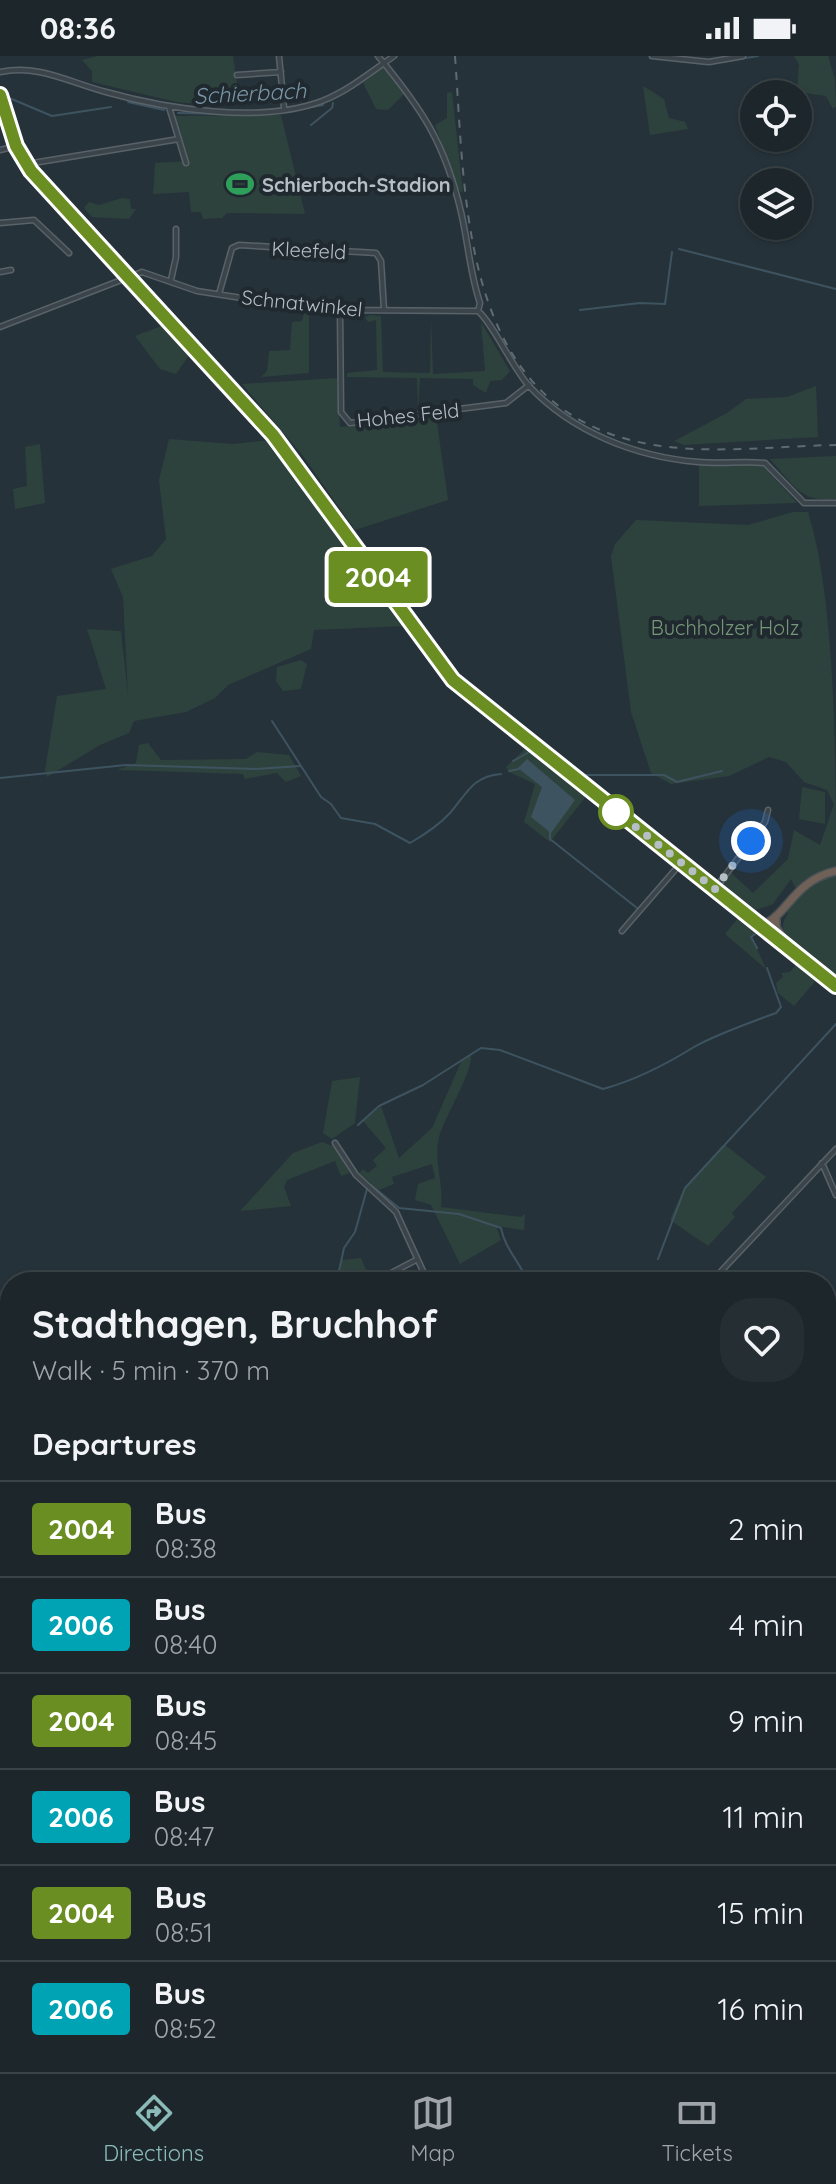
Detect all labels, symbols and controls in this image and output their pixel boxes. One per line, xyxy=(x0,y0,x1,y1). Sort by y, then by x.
text: 08:36 xyxy=(40,9,116,47)
water label: Schierbach xyxy=(193,76,307,110)
map controls xyxy=(740,80,812,240)
button: locate xyxy=(740,80,812,152)
button: layers xyxy=(740,168,812,240)
sports icon: Schierbach-Stadion xyxy=(225,169,255,199)
place label: Schierbach-Stadion xyxy=(262,172,451,197)
street label: Kleefeld xyxy=(271,236,347,264)
street label: Schnatwinkel xyxy=(240,284,364,322)
street label: Hohes Feld xyxy=(356,397,460,433)
line badge: 2004 xyxy=(322,551,434,603)
text: 2004 xyxy=(345,559,411,594)
park label: Buchholzer Holz xyxy=(651,615,799,640)
unlabelled marker xyxy=(599,795,633,829)
your location xyxy=(731,821,771,861)
button: heart xyxy=(720,1298,804,1382)
text: Stadthagen, Bruchhof xyxy=(32,1300,438,1348)
text: Walk · 5 min · 370 m xyxy=(32,1354,270,1387)
text: Departures xyxy=(32,1425,197,1463)
text: Bus xyxy=(155,1494,207,1532)
text: 2 min xyxy=(728,1510,804,1548)
text: 2004 xyxy=(48,1511,115,1546)
text: 08:38 xyxy=(155,1532,217,1565)
text: Bus xyxy=(154,1590,206,1628)
text: 4 min xyxy=(729,1606,804,1644)
text: 2006 xyxy=(48,1607,114,1642)
text: 08:40 xyxy=(154,1628,217,1661)
text: Bus xyxy=(155,1686,207,1724)
text: 9 min xyxy=(728,1702,804,1740)
text: 2004 xyxy=(48,1703,115,1738)
text: 08:45 xyxy=(155,1724,217,1757)
text: Bus xyxy=(154,1782,206,1820)
text: 11 min xyxy=(722,1798,804,1836)
text: 2006 xyxy=(48,1799,114,1834)
text: 08:47 xyxy=(154,1820,214,1853)
text: Bus xyxy=(155,1878,207,1916)
text: 15 min xyxy=(717,1894,804,1932)
text: 2004 xyxy=(48,1895,115,1930)
text: 08:51 xyxy=(155,1916,213,1949)
text: Bus xyxy=(154,1974,206,2012)
text: 16 min xyxy=(717,1990,804,2028)
text: 2006 xyxy=(48,1991,114,2026)
text: 08:52 xyxy=(154,2012,217,2045)
tab: Directions xyxy=(103,2091,204,2167)
tab: Map xyxy=(410,2091,455,2167)
tab: Tickets xyxy=(662,2091,733,2167)

